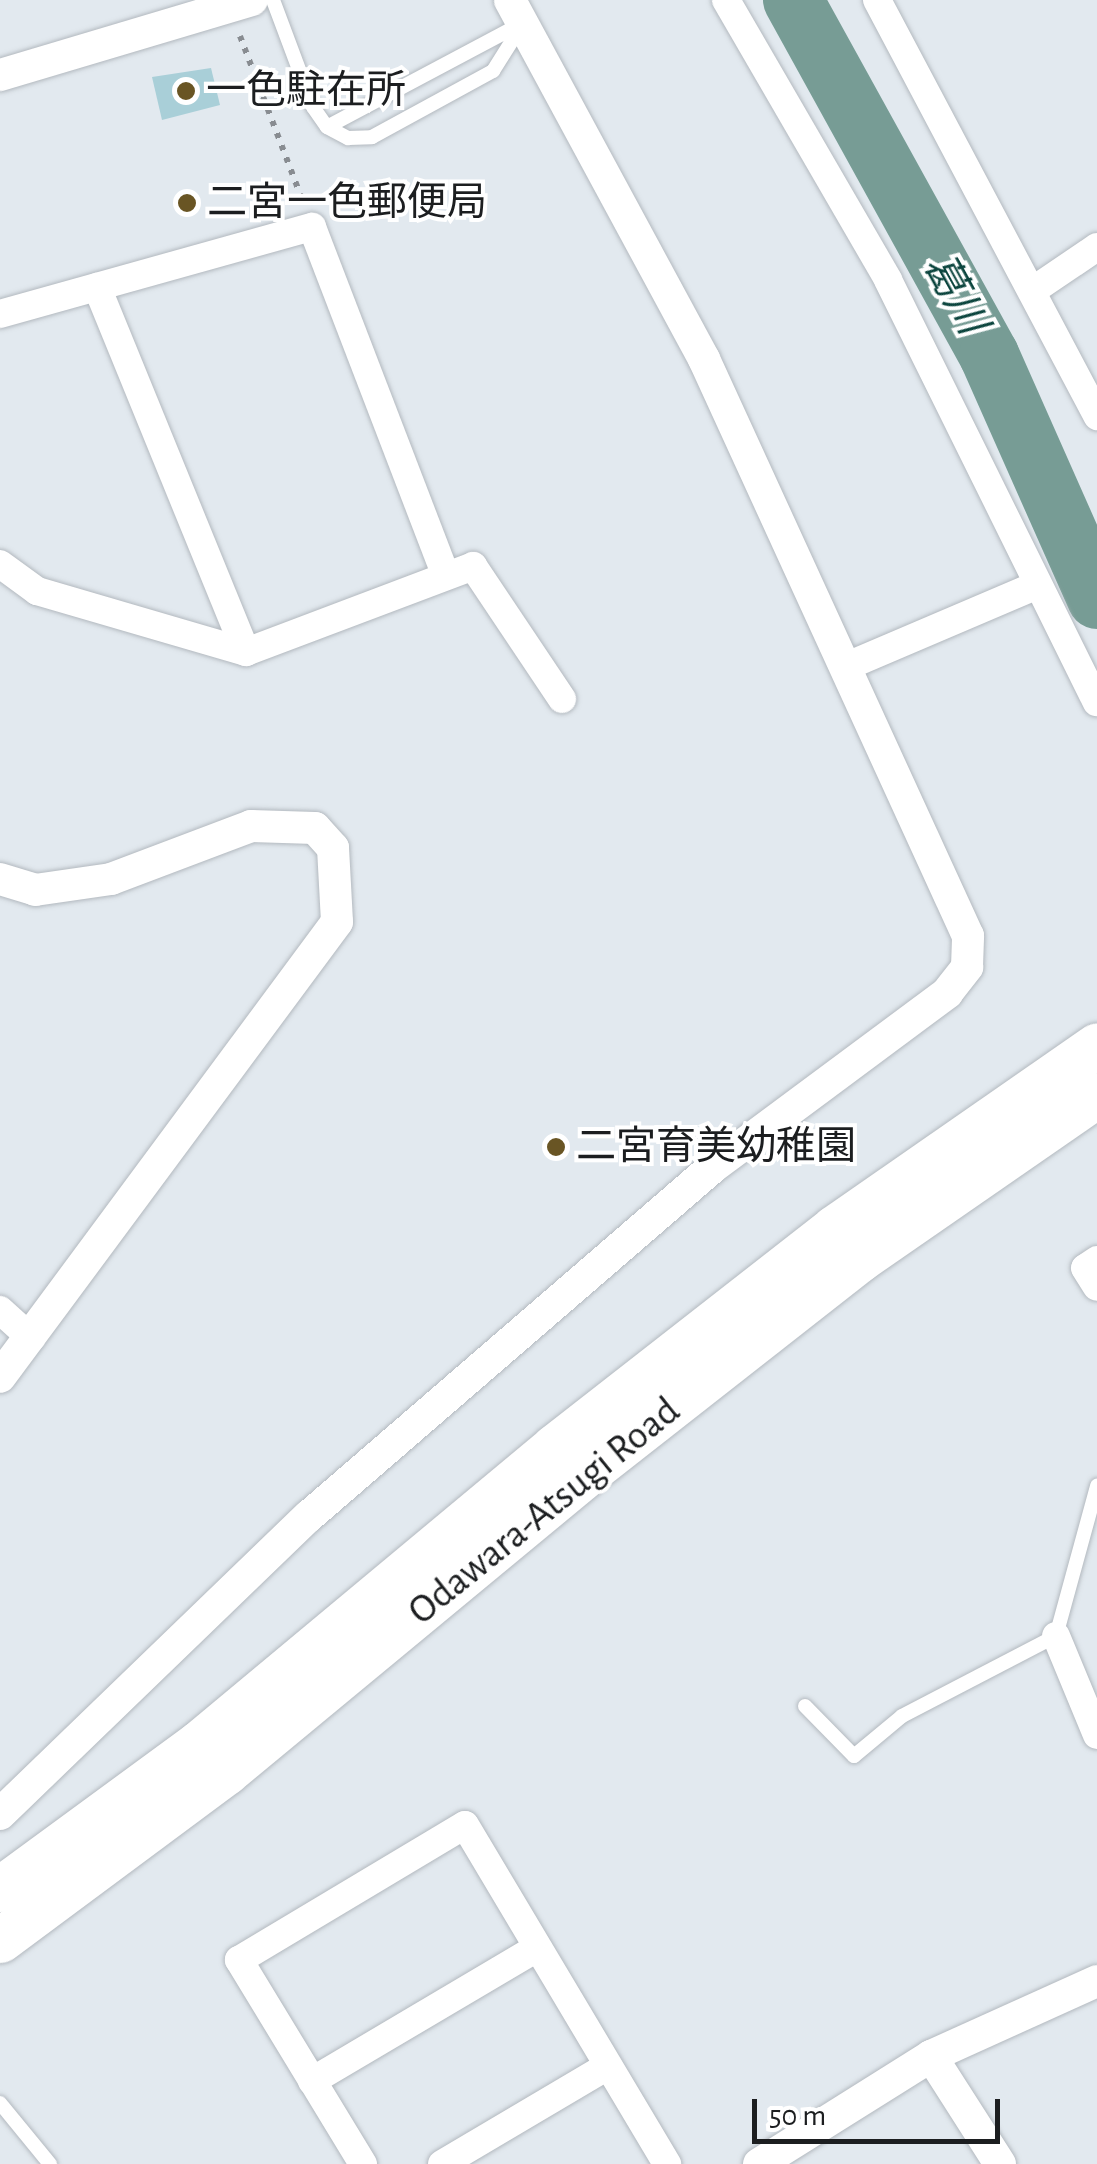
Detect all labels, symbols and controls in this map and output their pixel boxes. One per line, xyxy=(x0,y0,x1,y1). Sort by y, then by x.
place label: 一色駐在所 xyxy=(206,67,406,115)
marker: 一色駐在所 xyxy=(175,80,197,102)
place label: 二宮一色郵便局 xyxy=(207,179,487,227)
marker: 二宮一色郵便局 xyxy=(176,192,198,214)
water label: 葛川 xyxy=(913,245,997,343)
place label: 二宮育美幼稚園 xyxy=(576,1123,856,1171)
marker: 二宮育美幼稚園 xyxy=(545,1136,567,1158)
street label: Odawara-Atsugi Road xyxy=(399,1387,689,1635)
scale bar xyxy=(757,2079,1004,2141)
text: 50 m xyxy=(769,2101,826,2131)

